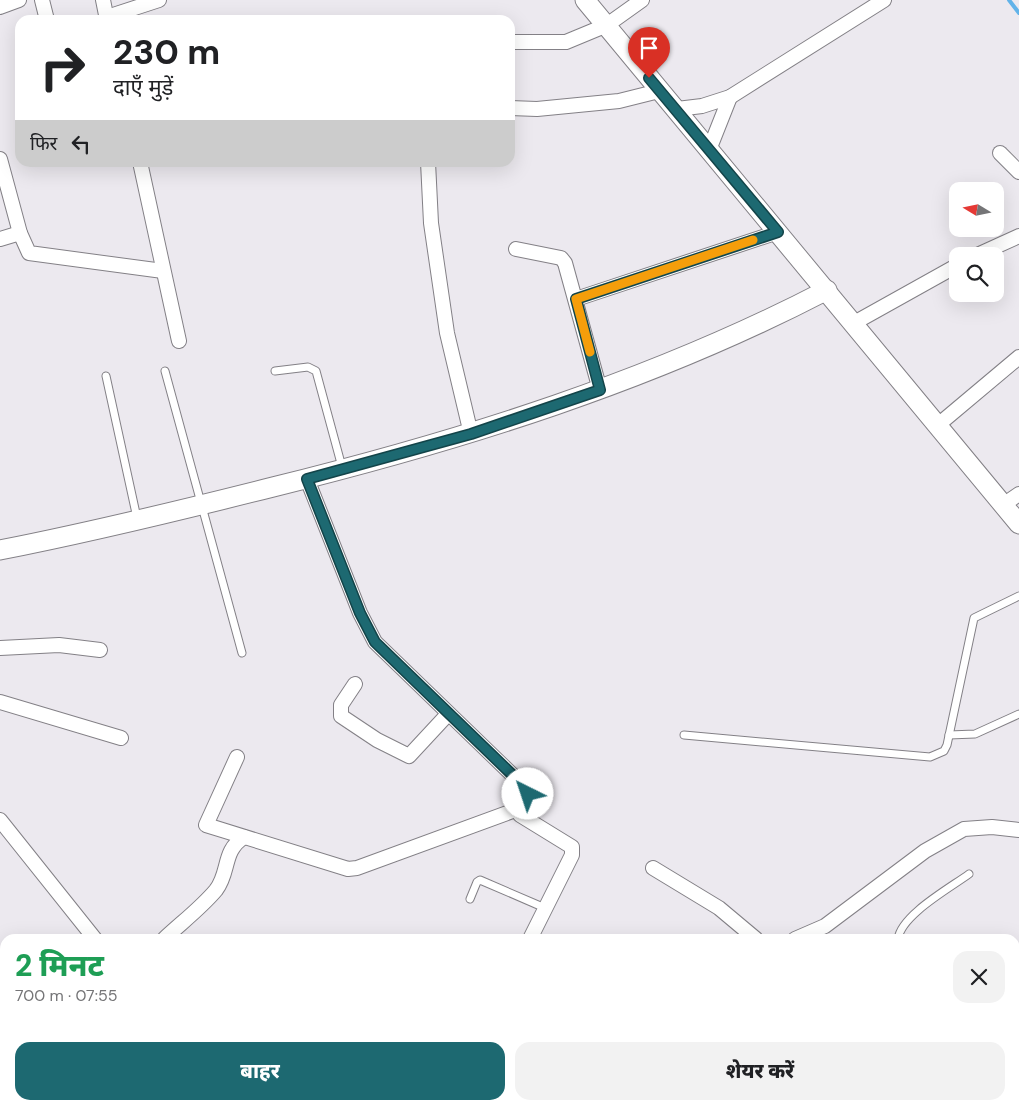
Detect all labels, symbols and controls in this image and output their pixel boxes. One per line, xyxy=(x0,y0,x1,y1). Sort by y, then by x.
pin xyxy=(628,27,670,78)
text: 230 m xyxy=(113,29,220,75)
icon: arrive xyxy=(635,34,663,62)
icon: right xyxy=(30,35,95,100)
text: दाएँ मुड़ें xyxy=(113,73,173,102)
icon: left xyxy=(67,130,95,158)
text: फिर xyxy=(30,131,57,156)
north arrow xyxy=(949,182,1004,238)
map controls xyxy=(949,182,1004,302)
button: search xyxy=(949,247,1004,302)
position arrow xyxy=(501,767,553,819)
text: 2 मिनट xyxy=(15,946,104,985)
button: close xyxy=(953,951,1005,1003)
text: 700 m · 07:55 xyxy=(15,985,117,1006)
button: बाहर xyxy=(15,1042,505,1100)
button: शेयर करें xyxy=(515,1042,1005,1100)

